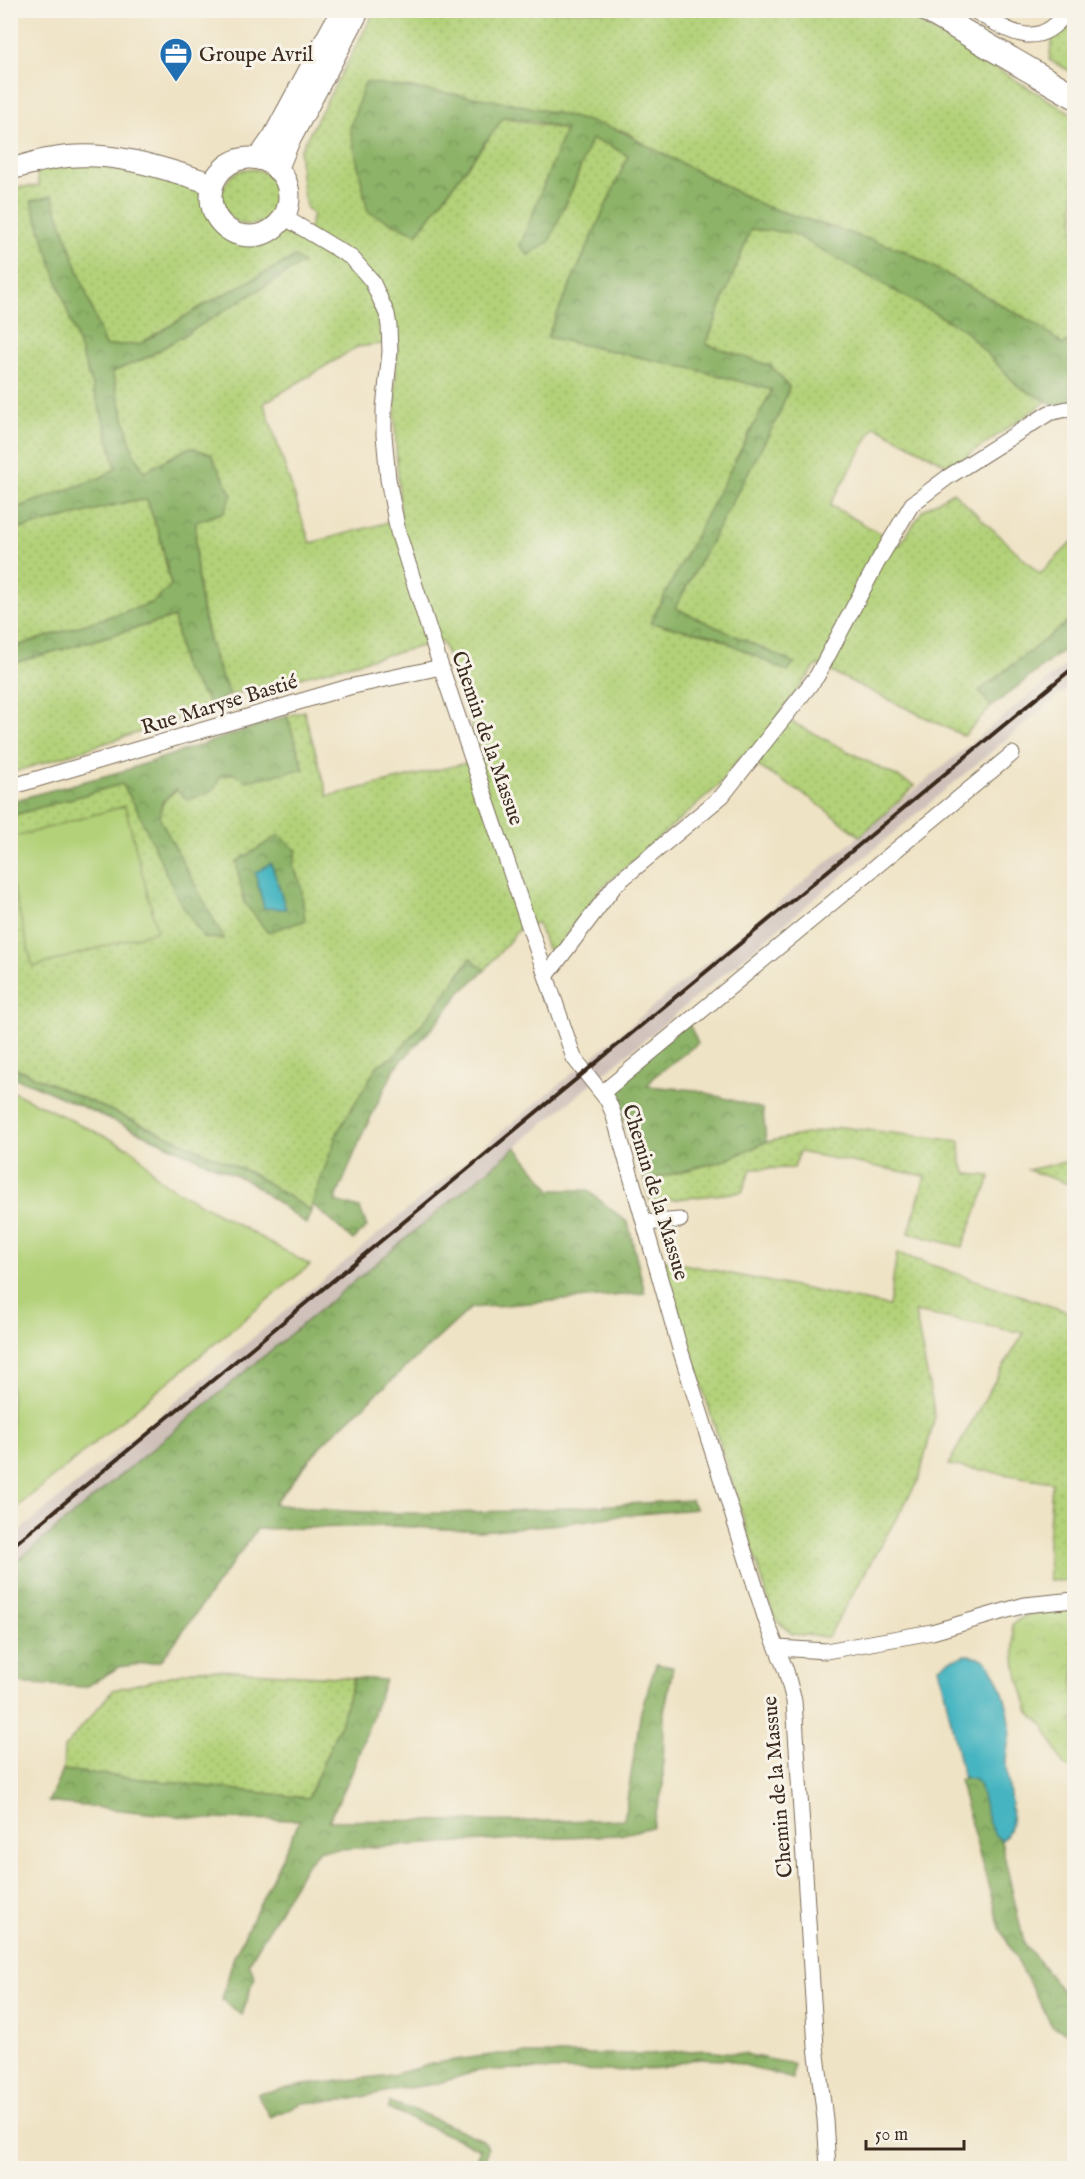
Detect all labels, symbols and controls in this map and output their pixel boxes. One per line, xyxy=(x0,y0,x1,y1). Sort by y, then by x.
office icon: Groupe Avril xyxy=(158,36,194,83)
place label: Groupe Avril xyxy=(199,42,314,69)
street label: Chemin de la Massue xyxy=(444,648,529,829)
street label: Rue Maryse Bastié xyxy=(138,669,301,742)
street label: Chemin de la Massue xyxy=(615,1101,694,1284)
street label: Chemin de la Massue xyxy=(757,1695,800,1879)
scale bar xyxy=(866,2113,964,2151)
text: 50 m xyxy=(875,2124,908,2147)

